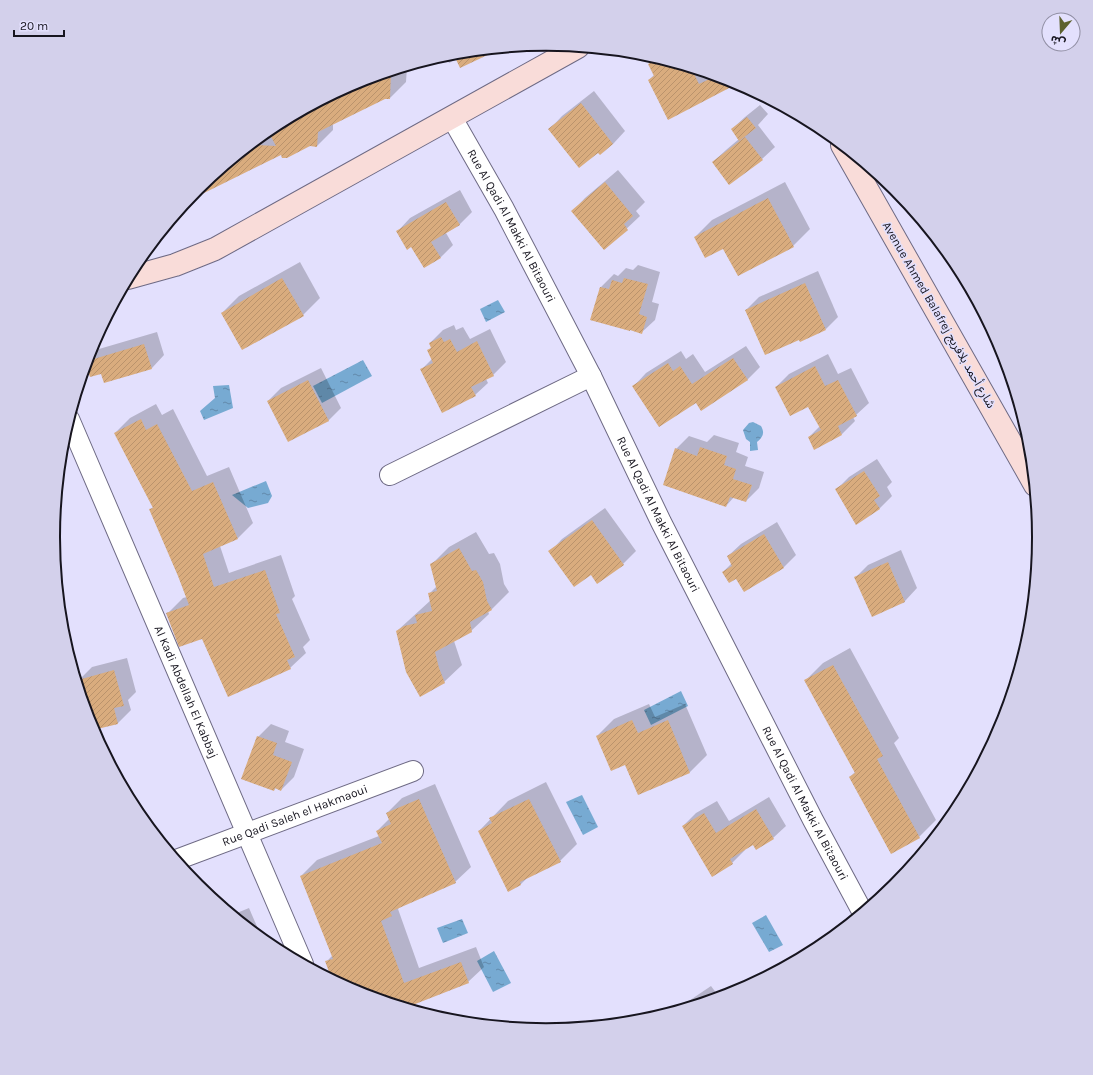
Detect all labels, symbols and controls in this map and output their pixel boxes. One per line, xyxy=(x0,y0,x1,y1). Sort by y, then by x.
scale bar xyxy=(14,12,64,38)
north arrow xyxy=(1041,12,1081,52)
text: 20 m xyxy=(20,19,48,33)
text: ش xyxy=(1049,32,1067,50)
street label: Rue Al Qadi Al Makki Al Bitaouri xyxy=(464,147,558,305)
street label: Avenue Ahmed Balafrej شارع أحمد بلافريج xyxy=(878,219,999,412)
street label: Rue Al Qadi Al Makki Al Bitaouri xyxy=(614,434,703,595)
street label: Al Kadi Abdellah El Kabbaj xyxy=(152,623,221,760)
street label: Rue Al Qadi Al Makki Al Bitaouri xyxy=(759,724,851,883)
street label: Rue Qadi Saleh el Hakmaoui xyxy=(220,782,370,849)

